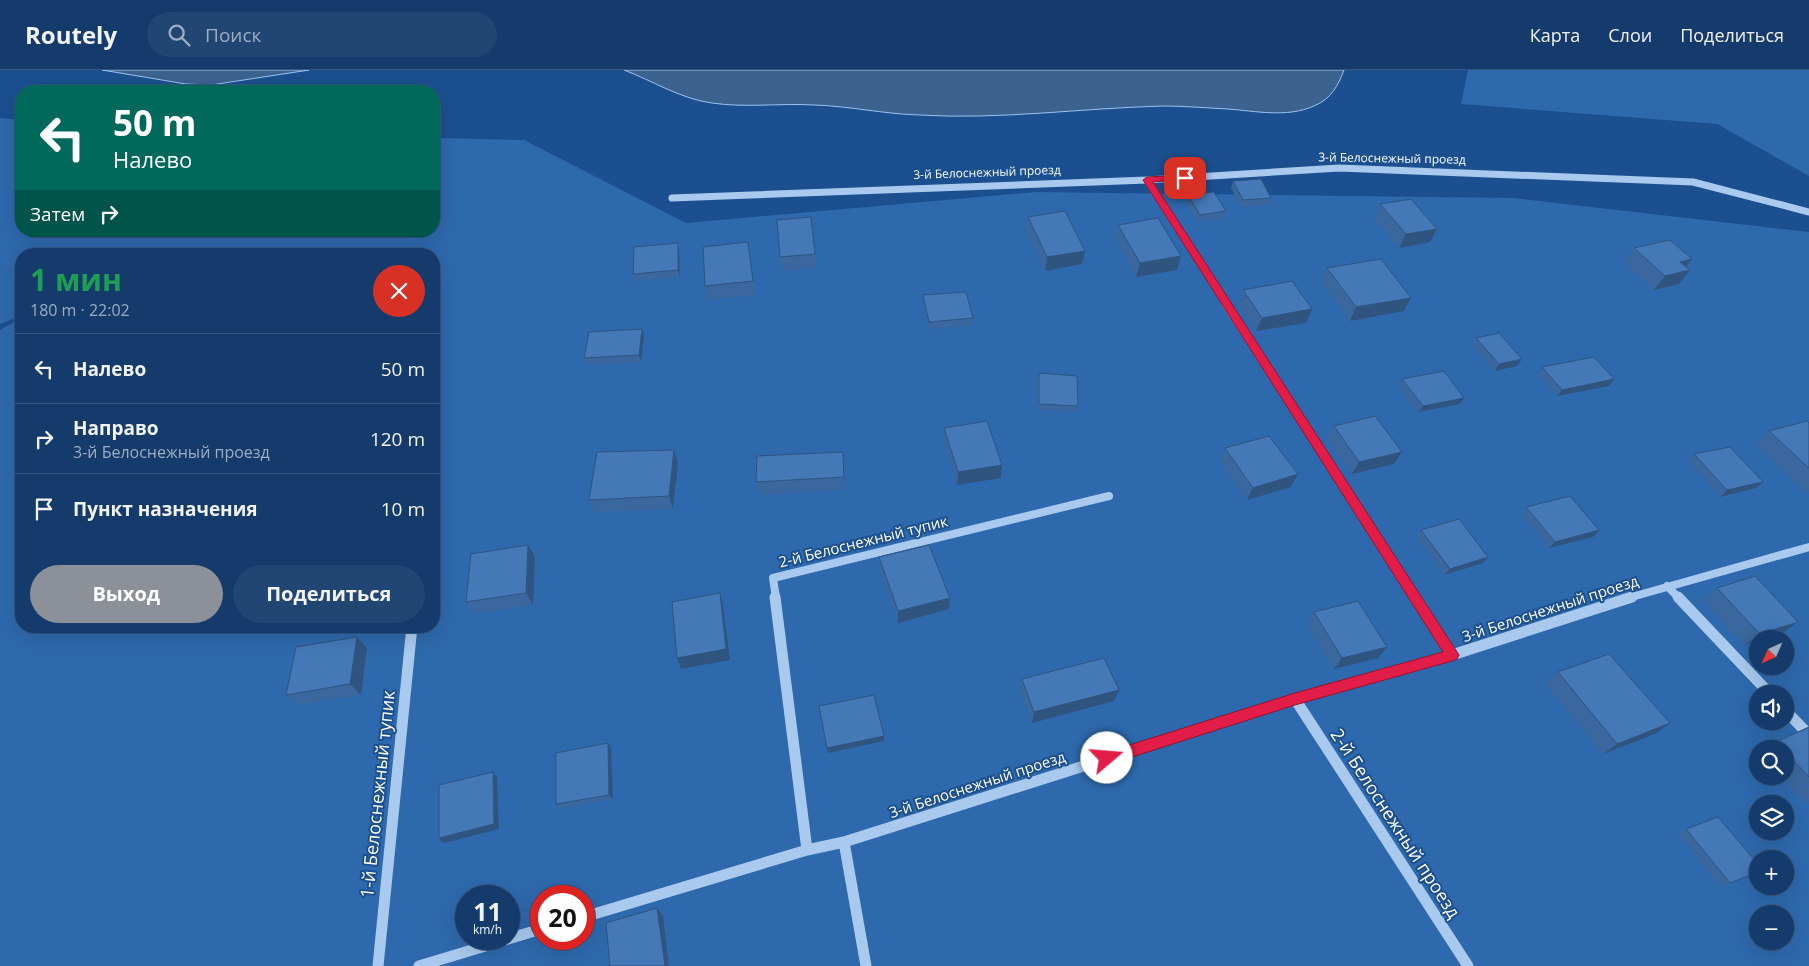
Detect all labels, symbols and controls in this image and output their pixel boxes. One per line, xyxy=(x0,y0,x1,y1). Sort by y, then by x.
search box xyxy=(147,12,497,57)
text: Routely xyxy=(25,18,117,51)
icon: search xyxy=(165,21,193,49)
text: Поиск xyxy=(205,22,261,48)
text: Карта xyxy=(1530,23,1580,47)
text: Слои xyxy=(1608,23,1652,47)
text: Поделиться xyxy=(1680,23,1784,47)
text: 50 m xyxy=(113,99,196,146)
icon: left xyxy=(30,105,95,170)
text: Налево xyxy=(113,144,192,174)
street label: 3-й Белоснежный проезд xyxy=(1318,148,1466,168)
pin xyxy=(1164,157,1206,199)
street label: 3-й Белоснежный проезд xyxy=(913,161,1061,183)
icon: arrive xyxy=(1171,164,1199,192)
icon: right xyxy=(95,200,123,228)
text: Затем xyxy=(30,201,85,227)
text: 1 мин xyxy=(30,259,122,300)
button: close xyxy=(373,265,425,317)
text: 180 m · 22:02 xyxy=(30,299,130,321)
icon: left xyxy=(30,355,58,383)
text: Налево xyxy=(73,356,146,382)
text: 50 m xyxy=(381,356,425,382)
text: Направо xyxy=(73,415,159,441)
icon: right xyxy=(30,425,58,453)
text: 120 m xyxy=(370,426,425,452)
text: 3-й Белоснежный проезд xyxy=(73,441,270,463)
icon: arrive xyxy=(30,495,58,523)
text: Пункт назначения xyxy=(73,496,258,522)
text: 10 m xyxy=(381,496,425,522)
street label: 2-й Белоснежный тупик xyxy=(776,510,950,572)
button: Выход xyxy=(30,565,223,623)
button: Поделиться xyxy=(233,565,425,623)
street label: 3-й Белоснежный проезд xyxy=(1459,570,1641,646)
north arrow xyxy=(1749,630,1794,675)
map controls xyxy=(1749,630,1794,950)
button: sound xyxy=(1749,685,1794,730)
street label: 1-й Белоснежный тупик xyxy=(354,688,400,899)
street label: 2-й Белоснежный проезд xyxy=(1326,724,1466,922)
position arrow xyxy=(1080,731,1132,783)
button: search xyxy=(1749,740,1794,785)
street label: 3-й Белоснежный проезд xyxy=(886,746,1068,822)
button: layers xyxy=(1749,795,1794,840)
button: + xyxy=(1749,850,1794,895)
speed limit sign: 20 xyxy=(530,885,595,950)
text: 11 xyxy=(473,894,502,928)
button: − xyxy=(1749,905,1794,950)
text: km/h xyxy=(473,921,502,938)

